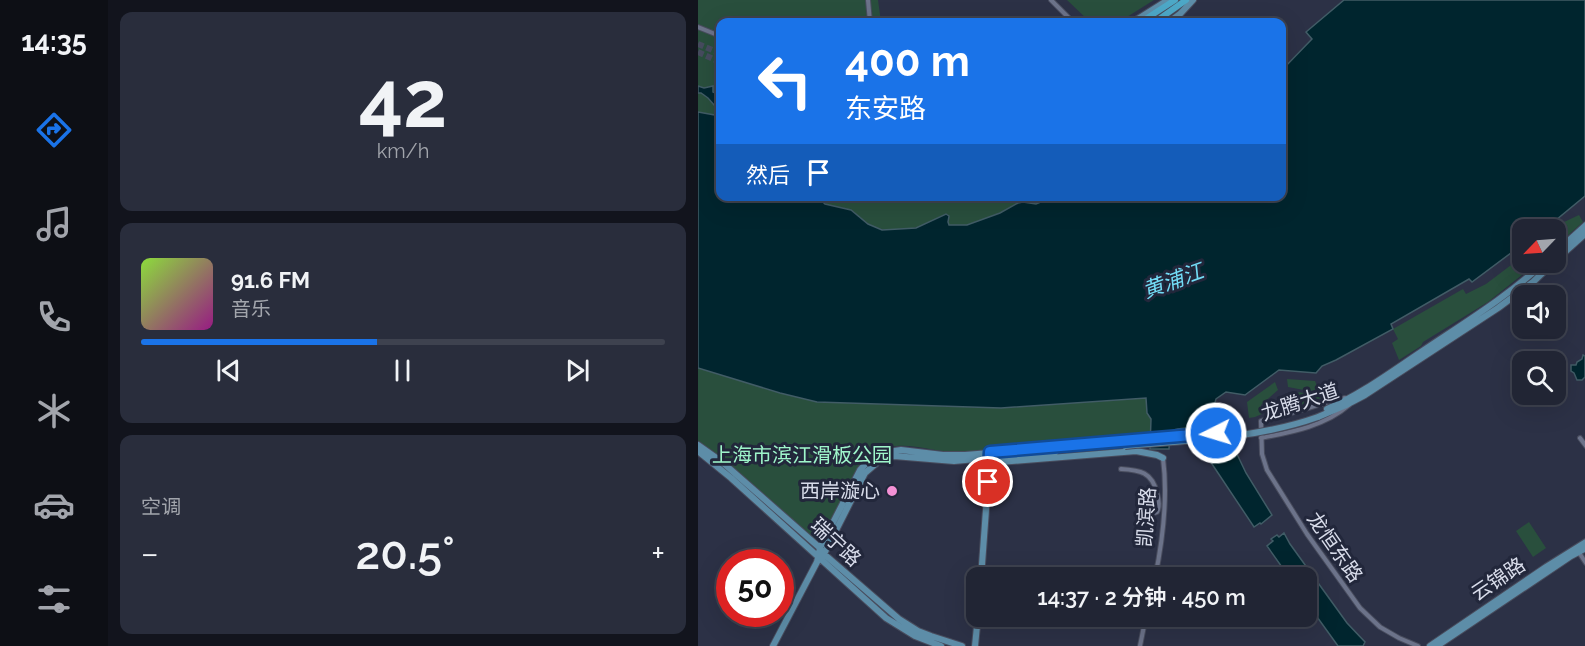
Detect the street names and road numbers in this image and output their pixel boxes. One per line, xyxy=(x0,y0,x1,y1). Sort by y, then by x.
street label: 龙腾大道 xyxy=(1258,378,1342,426)
street label: 凯滨路 xyxy=(1132,486,1160,548)
street label: 龙恒东路 xyxy=(1302,507,1368,587)
street label: 瑞宁路 xyxy=(806,513,866,571)
street label: 云锦路 xyxy=(1466,552,1530,606)

